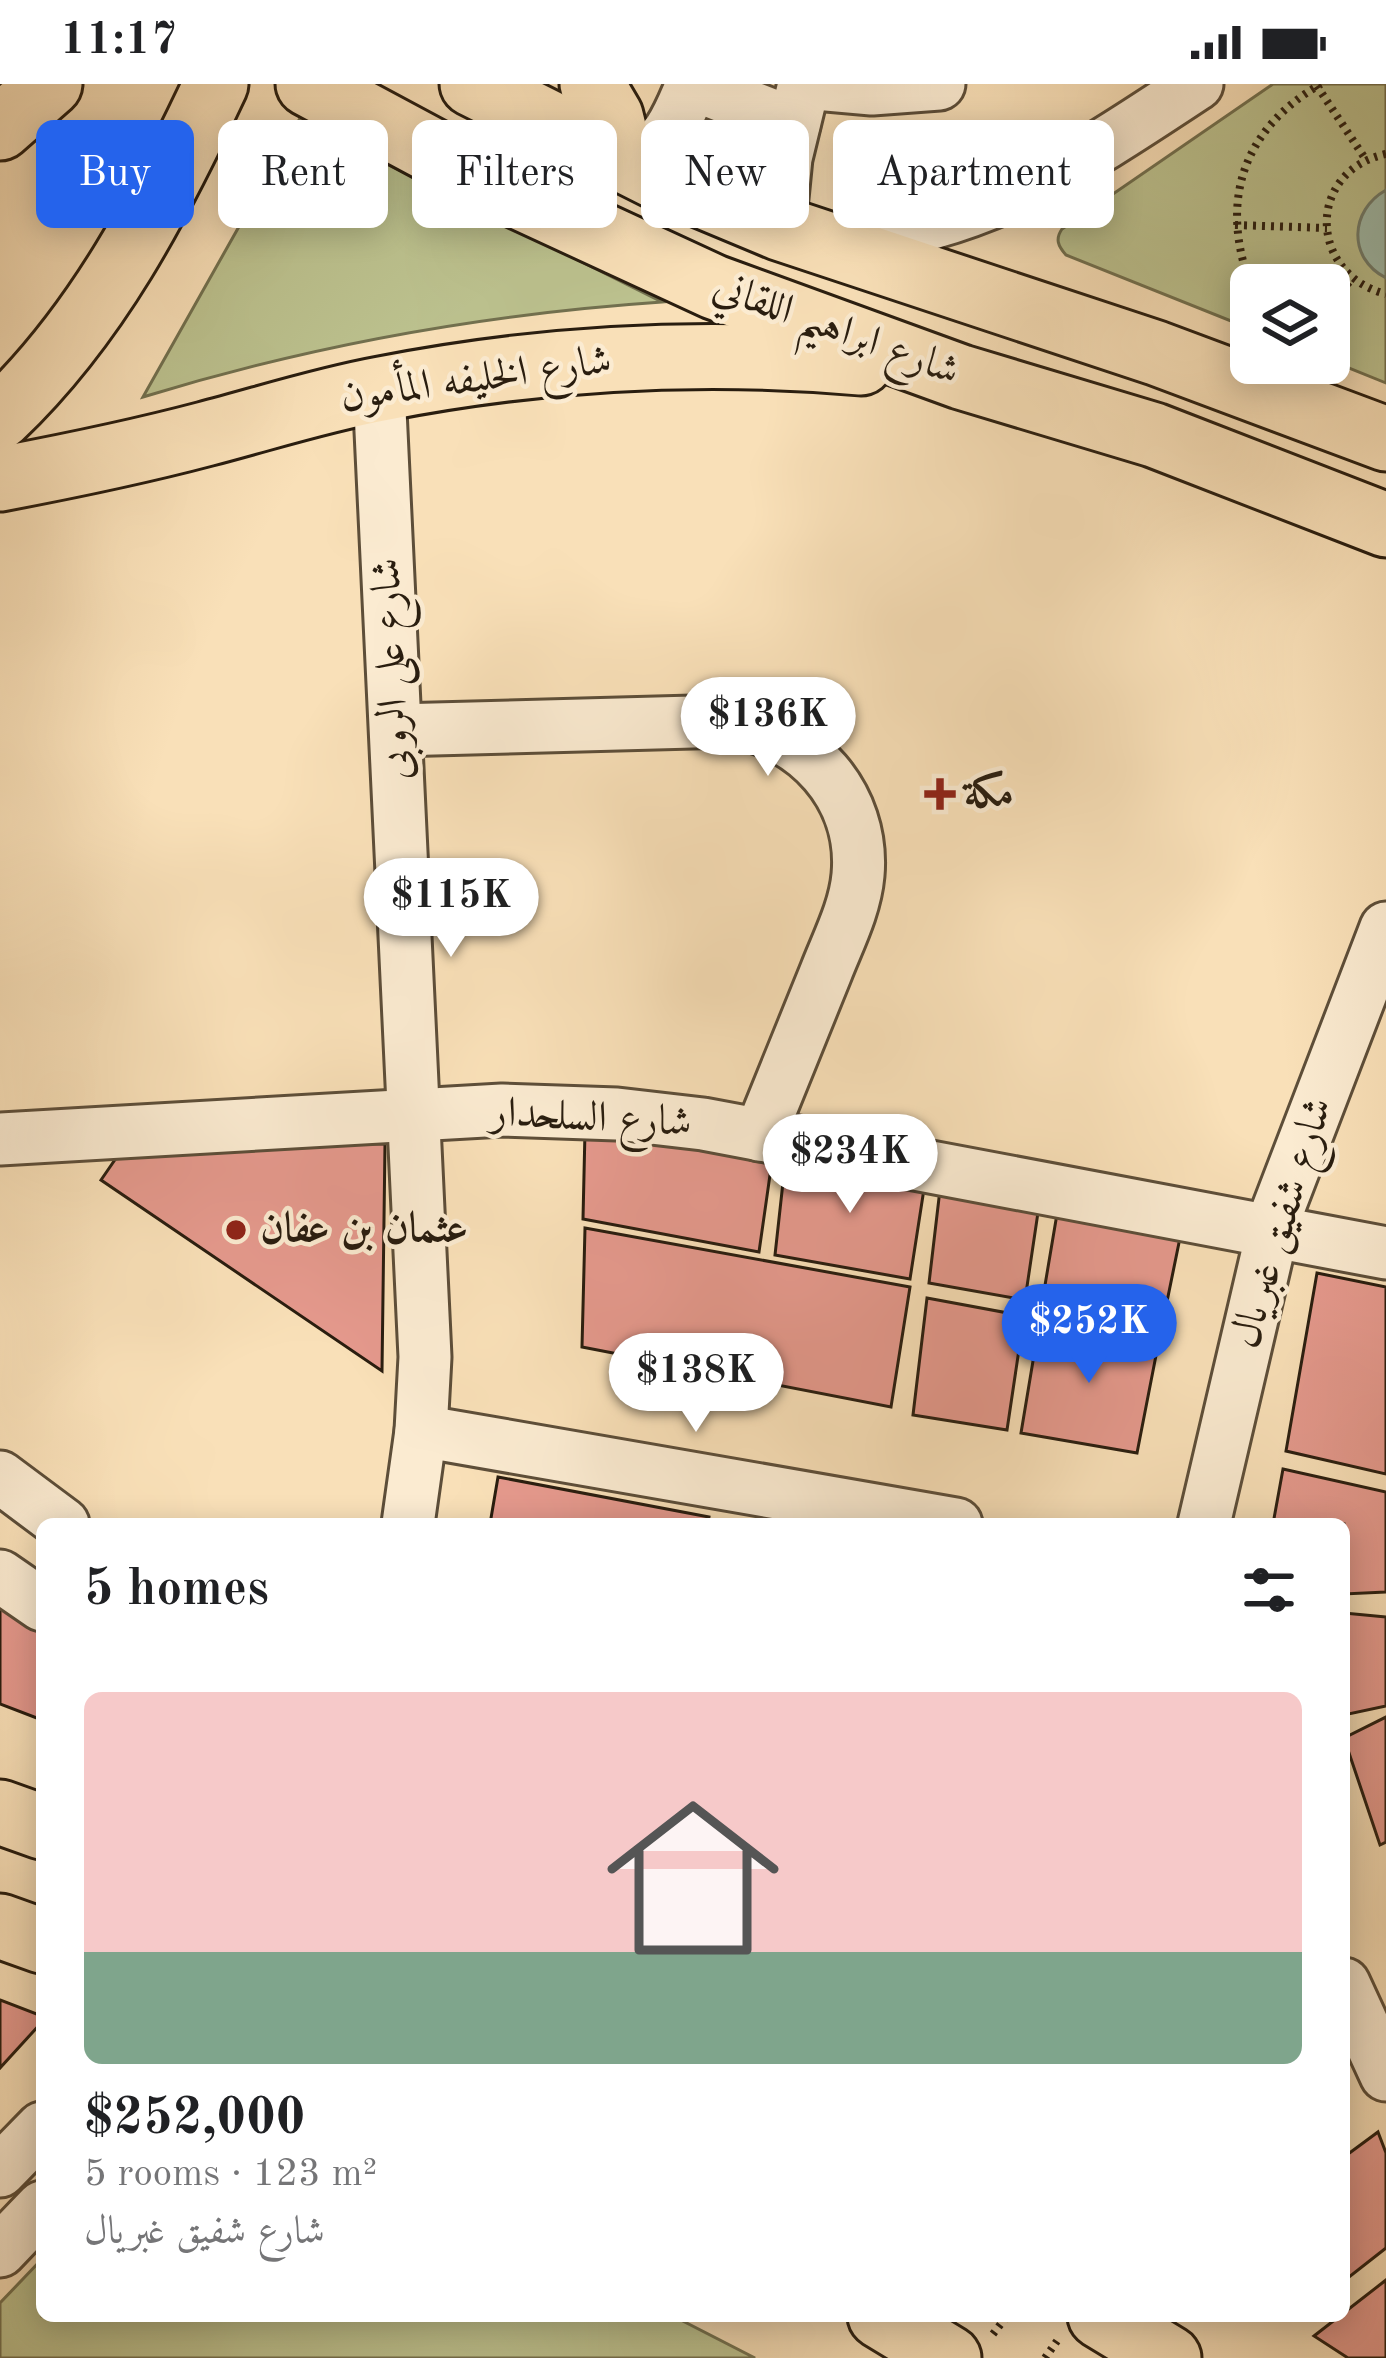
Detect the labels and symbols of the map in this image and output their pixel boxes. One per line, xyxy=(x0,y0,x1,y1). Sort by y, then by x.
street label: شارع ابراهيم اللقاني xyxy=(702,266,965,410)
street label: شارع الخليفه المأمون xyxy=(336,329,616,431)
street label: شارع على الروبى xyxy=(365,556,431,781)
pin: $136K xyxy=(684,677,852,779)
place label: مكة xyxy=(961,770,1014,815)
marker: مكة xyxy=(927,781,953,807)
pin: $115K xyxy=(367,858,535,960)
street label: شارع السلحدار xyxy=(485,1093,693,1156)
street label: شارع شفيق غبريال xyxy=(1225,1093,1352,1356)
pin: $234K xyxy=(766,1114,934,1216)
place label: عثمان بن عفان xyxy=(260,1209,468,1252)
marker: عثمان بن عفان xyxy=(223,1217,249,1243)
pin: $252K xyxy=(1005,1284,1173,1386)
pin: $138K xyxy=(612,1333,780,1435)

